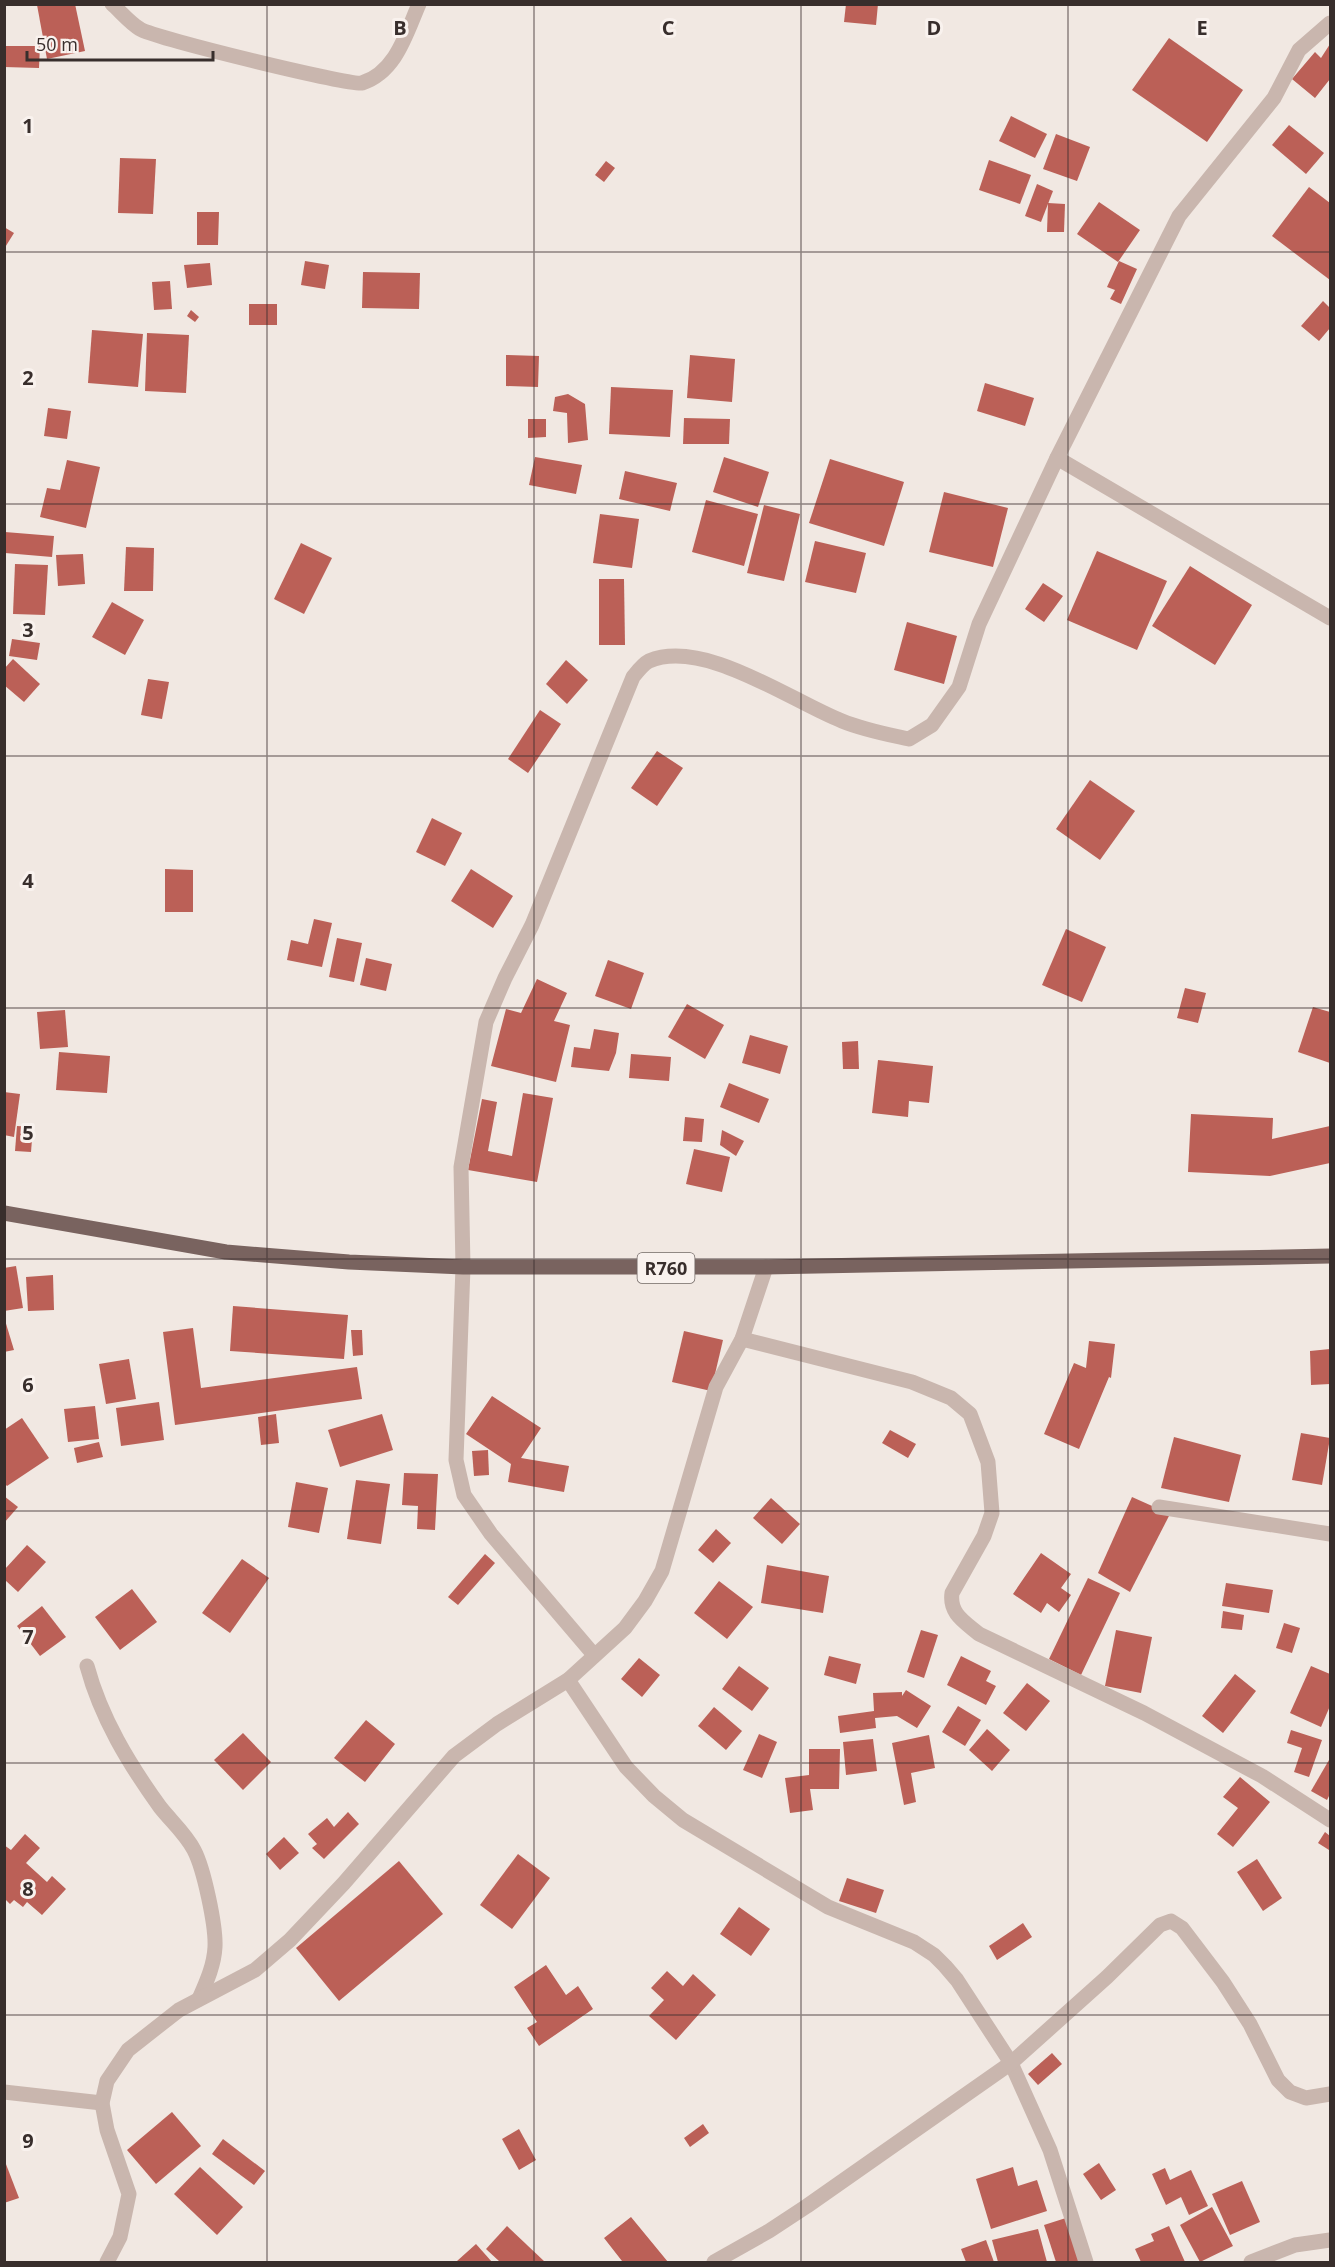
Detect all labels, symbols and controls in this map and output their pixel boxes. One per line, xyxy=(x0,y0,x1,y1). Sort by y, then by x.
text: B xyxy=(393,14,407,41)
text: C xyxy=(662,14,675,41)
text: D xyxy=(927,14,941,41)
text: E xyxy=(1196,14,1208,41)
scale bar xyxy=(27,24,213,62)
text: 50 m xyxy=(36,32,78,56)
text: 1 xyxy=(22,112,34,139)
text: 2 xyxy=(22,364,34,391)
text: 3 xyxy=(22,616,34,643)
text: 4 xyxy=(22,867,34,894)
text: 5 xyxy=(22,1119,34,1146)
road number: R760 xyxy=(638,1253,694,1283)
text: 6 xyxy=(22,1371,34,1398)
text: 7 xyxy=(22,1623,34,1650)
text: 8 xyxy=(22,1875,34,1902)
text: 9 xyxy=(22,2127,34,2154)

